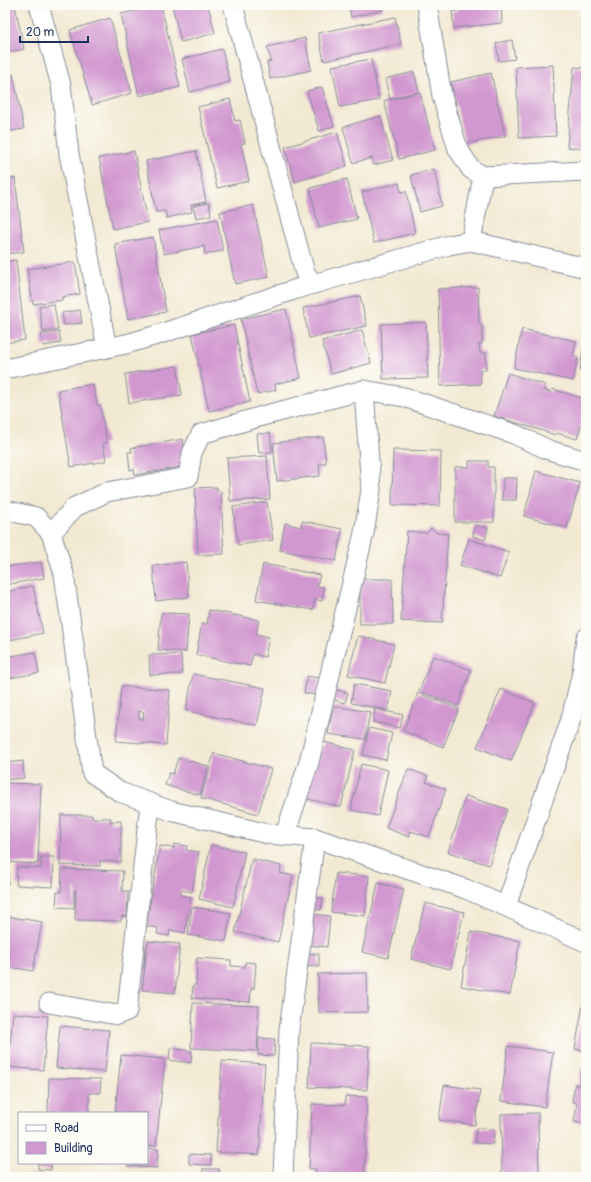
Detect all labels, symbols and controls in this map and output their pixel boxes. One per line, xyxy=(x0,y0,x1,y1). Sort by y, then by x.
scale bar xyxy=(20,18,88,44)
text: 20 m xyxy=(26,25,55,40)
legend xyxy=(18,1112,148,1164)
text: Road xyxy=(54,1121,79,1136)
text: Building xyxy=(54,1141,93,1156)

